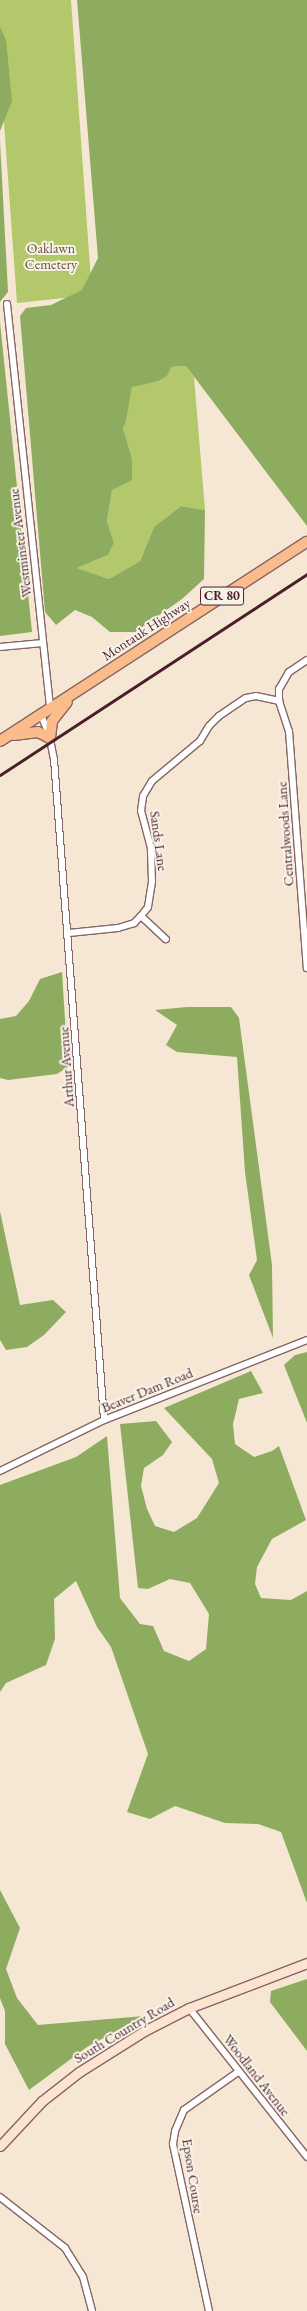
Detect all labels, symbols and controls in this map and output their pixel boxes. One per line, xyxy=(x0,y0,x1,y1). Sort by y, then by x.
park label: Oaklawn Cemetery xyxy=(25,240,77,272)
street label: Westminster Avenue xyxy=(5,488,35,598)
road number: CR 80 xyxy=(200,585,244,607)
street label: Montauk Highway xyxy=(99,594,193,664)
street label: Centralwoods Lane xyxy=(273,781,297,887)
street label: Sands Lane xyxy=(146,810,172,872)
street label: Arthur Avenue xyxy=(55,1026,77,1108)
street label: Beaver Dam Road xyxy=(99,1364,195,1416)
street label: South Country Road xyxy=(71,1993,177,2067)
street label: Woodland Avenue xyxy=(220,2031,294,2119)
street label: Epson Course xyxy=(179,2137,207,2215)

